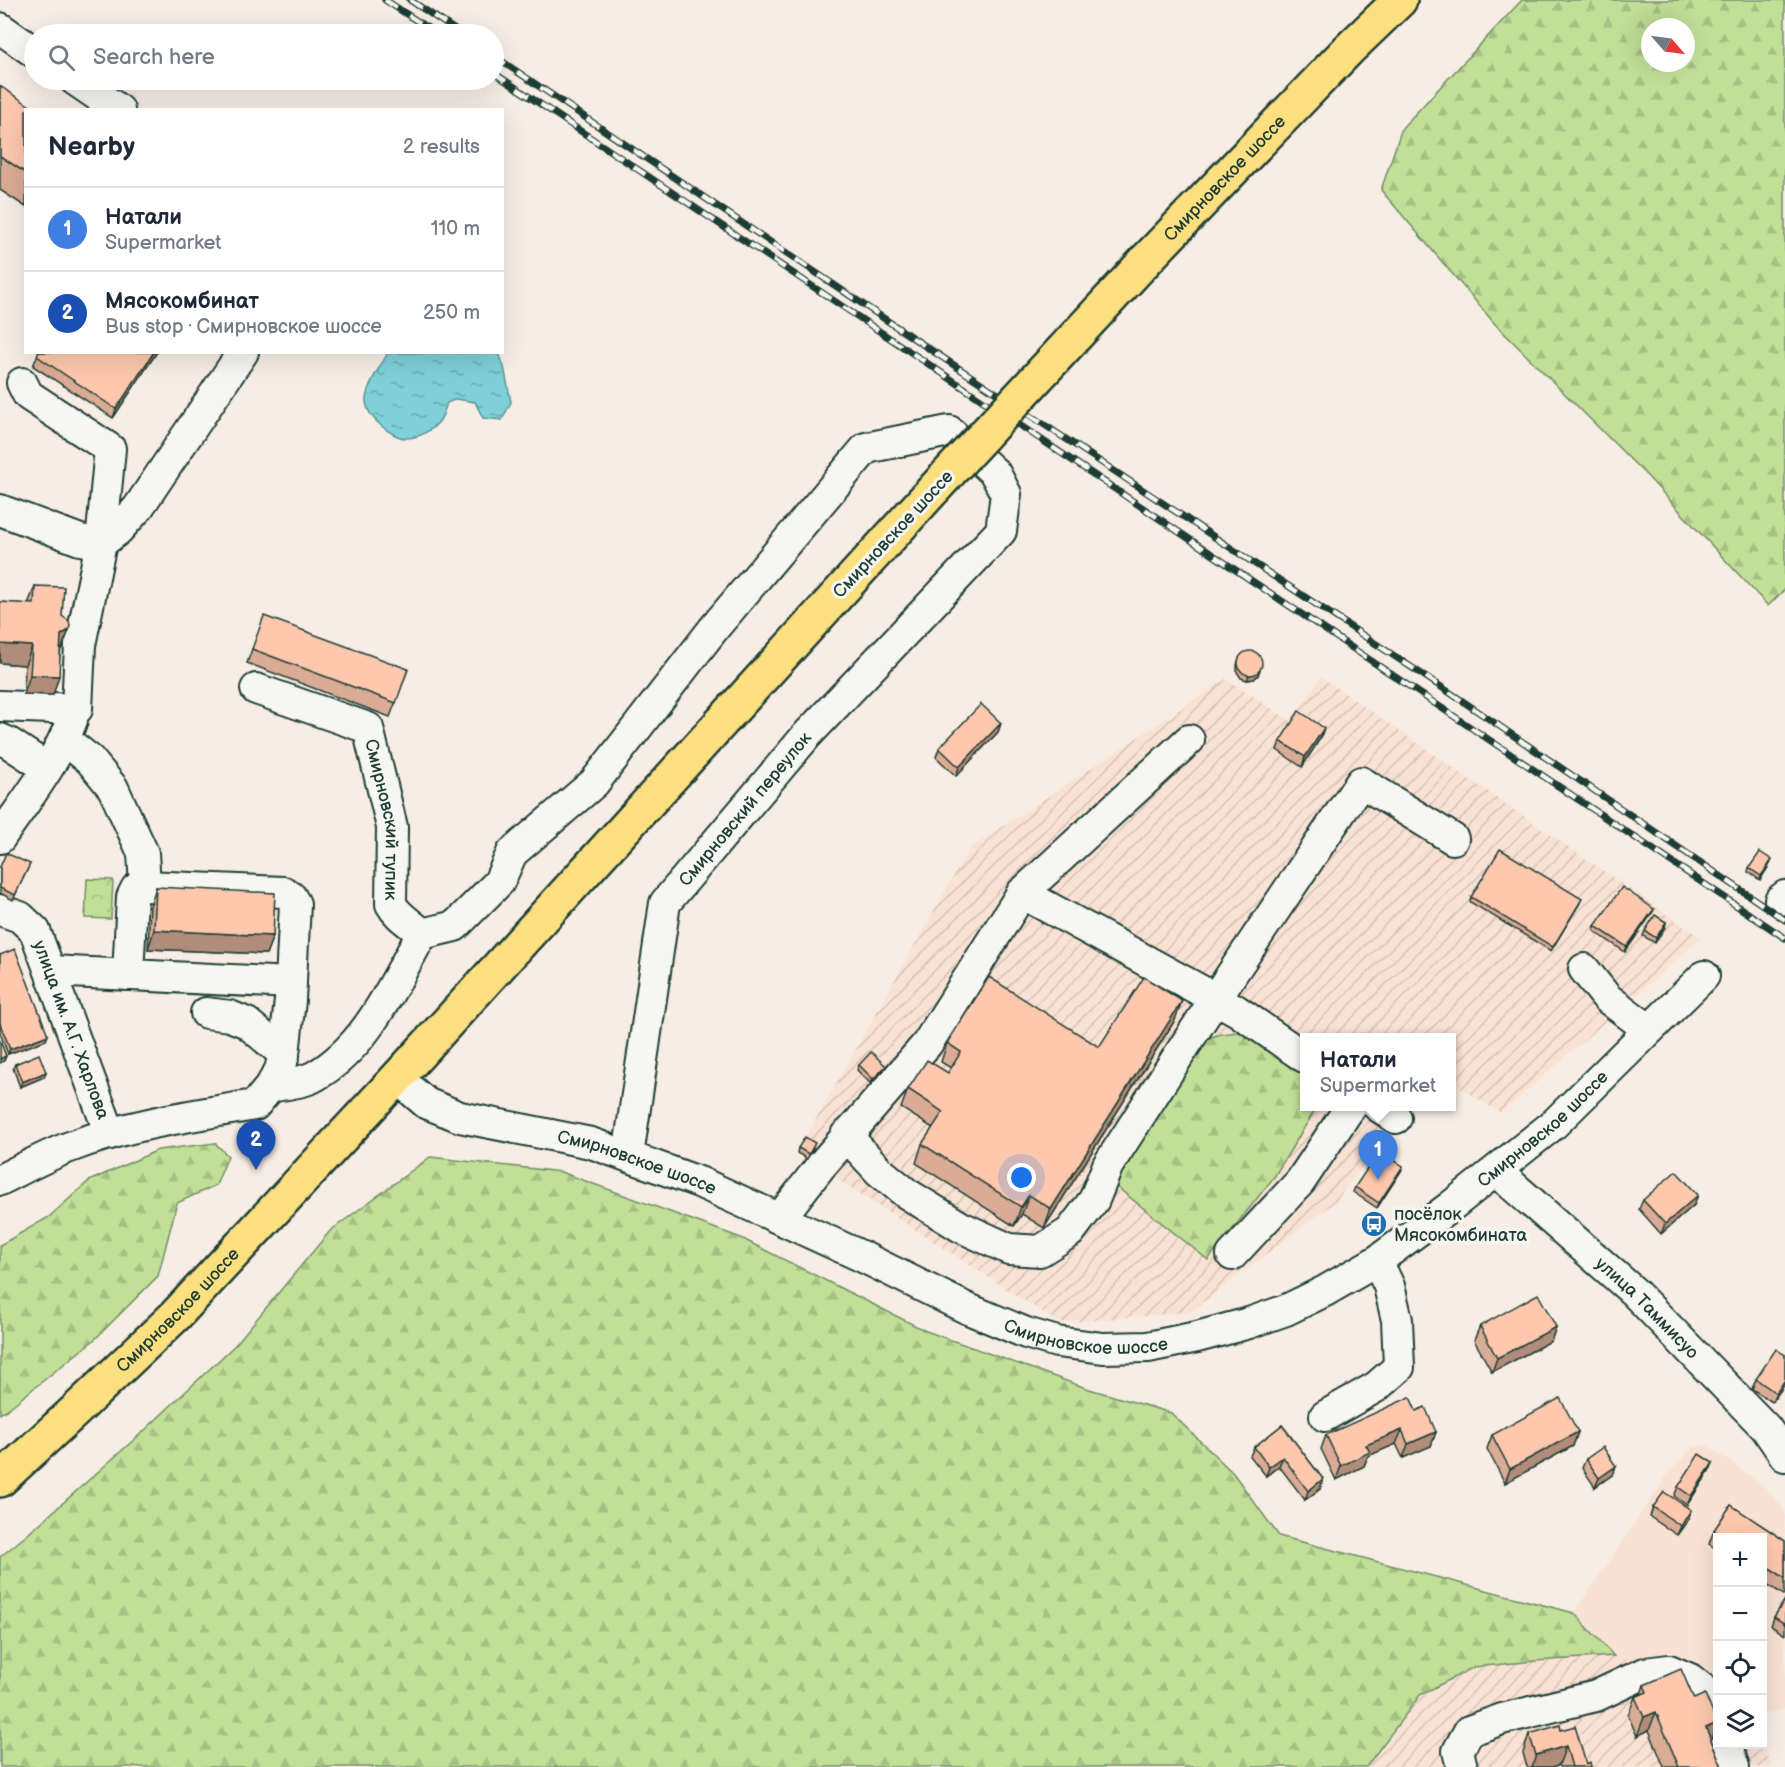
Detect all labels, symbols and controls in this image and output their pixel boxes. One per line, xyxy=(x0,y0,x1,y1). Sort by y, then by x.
north arrow xyxy=(1641,18,1695,72)
search box xyxy=(24,24,504,90)
icon: search xyxy=(45,41,78,74)
text: Search here xyxy=(93,44,215,71)
street label: Смирновское шоссе xyxy=(1160,111,1290,246)
text: Nearby xyxy=(48,132,135,163)
text: 2 results xyxy=(403,135,480,159)
text: Натали xyxy=(105,204,182,231)
text: 1 xyxy=(63,217,72,241)
text: 110 m xyxy=(431,217,480,241)
text: Supermarket xyxy=(105,231,221,255)
text: Мясокомбинат xyxy=(105,288,259,315)
text: 2 xyxy=(62,301,73,325)
text: 250 m xyxy=(423,301,480,325)
text: Bus stop · Смирновское шоссе xyxy=(105,315,382,339)
street label: Смирновское шоссе xyxy=(829,466,958,602)
street label: Смирновский переулок xyxy=(675,728,816,891)
street label: Смирновский тупик xyxy=(360,737,402,901)
street label: улица им. А.Г. Харлова xyxy=(28,938,114,1123)
popup xyxy=(1300,1033,1456,1111)
text: Натали xyxy=(1320,1047,1397,1074)
street label: Смирновское шоссе xyxy=(1473,1067,1613,1192)
text: Supermarket xyxy=(1320,1074,1436,1098)
pin: 2 xyxy=(236,1120,276,1170)
street label: Смирновское шоссе xyxy=(556,1127,719,1199)
pin: 1 xyxy=(1358,1130,1398,1180)
your location xyxy=(1007,1163,1036,1192)
place label: посёлок Мясокомбината xyxy=(1394,1204,1528,1246)
bus stop icon: посёлок Мясокомбината xyxy=(1359,1209,1389,1239)
street label: Смирновское шоссе xyxy=(112,1244,244,1377)
street label: улица Таммисуо xyxy=(1591,1253,1703,1363)
street label: Смирновское шоссе xyxy=(1000,1315,1170,1359)
map controls xyxy=(1713,1533,1767,1749)
button: + xyxy=(1713,1533,1767,1587)
button: − xyxy=(1713,1587,1767,1641)
button: locate xyxy=(1713,1641,1767,1695)
button: layers xyxy=(1713,1695,1767,1749)

